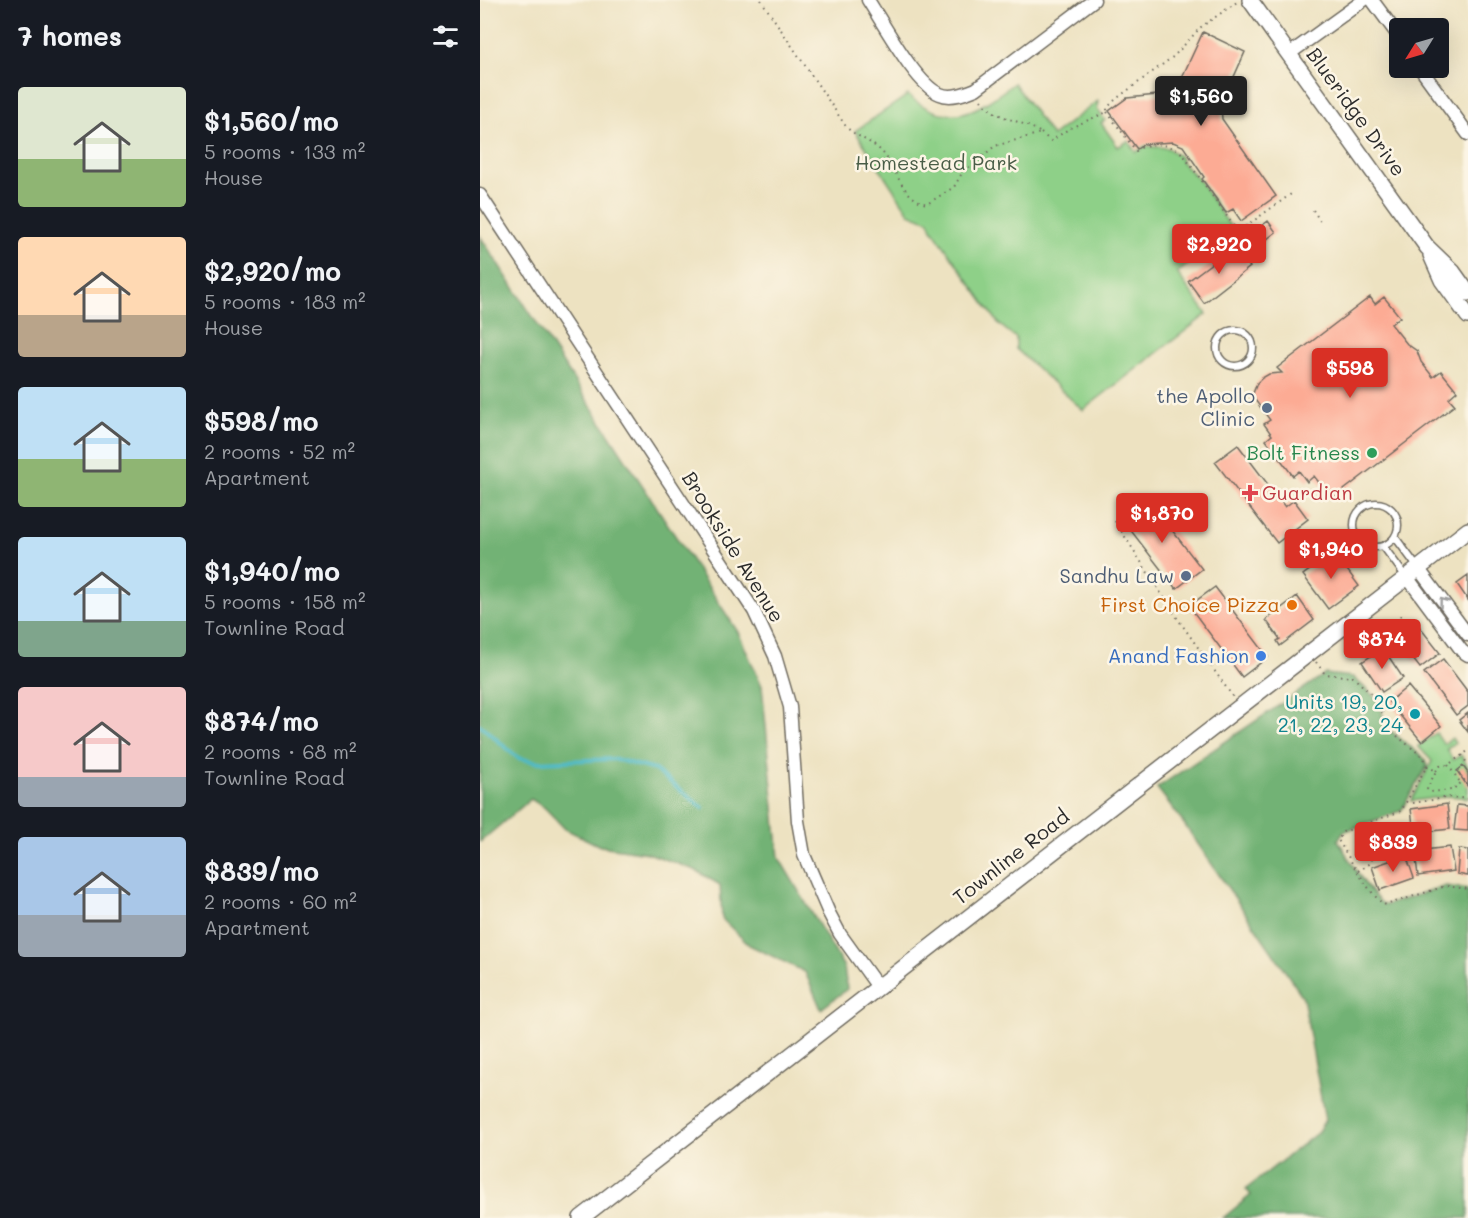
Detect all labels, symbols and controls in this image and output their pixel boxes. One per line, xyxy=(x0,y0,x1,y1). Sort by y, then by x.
north arrow xyxy=(1389,18,1449,78)
map controls xyxy=(1389,18,1449,78)
text: 7 homes xyxy=(18,19,122,53)
icon: filters xyxy=(429,20,462,53)
street label: Blueridge Drive xyxy=(1301,42,1412,181)
pin: $1,560 xyxy=(1152,76,1250,127)
text: $1,560 xyxy=(1169,82,1233,108)
text: $1,560/mo xyxy=(204,104,339,138)
icon: home xyxy=(66,111,138,183)
text: 5 rooms · 133 m² xyxy=(204,138,365,164)
park label: Homestead Park xyxy=(855,149,1017,175)
text: House xyxy=(204,164,263,190)
pin: $2,920 xyxy=(1170,224,1268,275)
text: $2,920 xyxy=(1186,230,1252,256)
text: $2,920/mo xyxy=(204,254,341,288)
icon: home xyxy=(66,261,138,333)
text: 5 rooms · 183 m² xyxy=(204,288,366,314)
text: House xyxy=(204,314,263,340)
pin: $598 xyxy=(1314,348,1386,399)
text: $598 xyxy=(1326,354,1374,380)
place label: the Apollo Clinic xyxy=(1156,382,1255,431)
marker: the Apollo Clinic xyxy=(1260,401,1274,415)
text: $598/mo xyxy=(204,404,319,438)
icon: home xyxy=(66,411,138,483)
text: 2 rooms · 52 m² xyxy=(204,438,355,464)
place label: Bolt Fitness xyxy=(1247,439,1360,465)
marker: Bolt Fitness xyxy=(1365,446,1379,460)
text: Apartment xyxy=(204,464,310,490)
street label: Brookside Avenue xyxy=(677,466,791,627)
place label: Guardian xyxy=(1262,479,1353,505)
marker: Guardian xyxy=(1243,486,1257,500)
pin: $1,870 xyxy=(1113,493,1211,544)
text: $1,870 xyxy=(1130,499,1194,525)
pin: $1,940 xyxy=(1282,529,1380,580)
text: $1,940 xyxy=(1299,535,1363,561)
text: $1,940/mo xyxy=(204,554,340,588)
icon: home xyxy=(66,561,138,633)
place label: Sandhu Law xyxy=(1059,562,1174,588)
marker: Sandhu Law xyxy=(1179,569,1193,583)
text: 5 rooms · 158 m² xyxy=(204,588,366,614)
place label: First Choice Pizza xyxy=(1101,591,1280,617)
one-way arrow xyxy=(1439,597,1450,608)
marker: First Choice Pizza xyxy=(1285,598,1299,612)
text: Townline Road xyxy=(204,614,344,640)
pin: $874 xyxy=(1346,619,1418,670)
text: $874 xyxy=(1358,625,1406,651)
place label: Anand Fashion xyxy=(1108,642,1249,668)
marker: Anand Fashion xyxy=(1254,649,1268,663)
place label: Units 19, 20, 21, 22, 23, 24 xyxy=(1278,688,1403,737)
text: $874/mo xyxy=(204,704,319,738)
marker: Units 19, 20, 21, 22, 23, 24 xyxy=(1408,707,1422,721)
icon: home xyxy=(66,711,138,783)
text: 2 rooms · 68 m² xyxy=(204,738,357,764)
text: Townline Road xyxy=(204,764,344,790)
street label: Townline Road xyxy=(947,803,1074,910)
pin: $839 xyxy=(1357,822,1429,873)
text: $839 xyxy=(1369,828,1417,854)
text: $839/mo xyxy=(204,854,319,888)
icon: home xyxy=(66,861,138,933)
text: 2 rooms · 60 m² xyxy=(204,888,357,914)
text: Apartment xyxy=(204,914,310,940)

